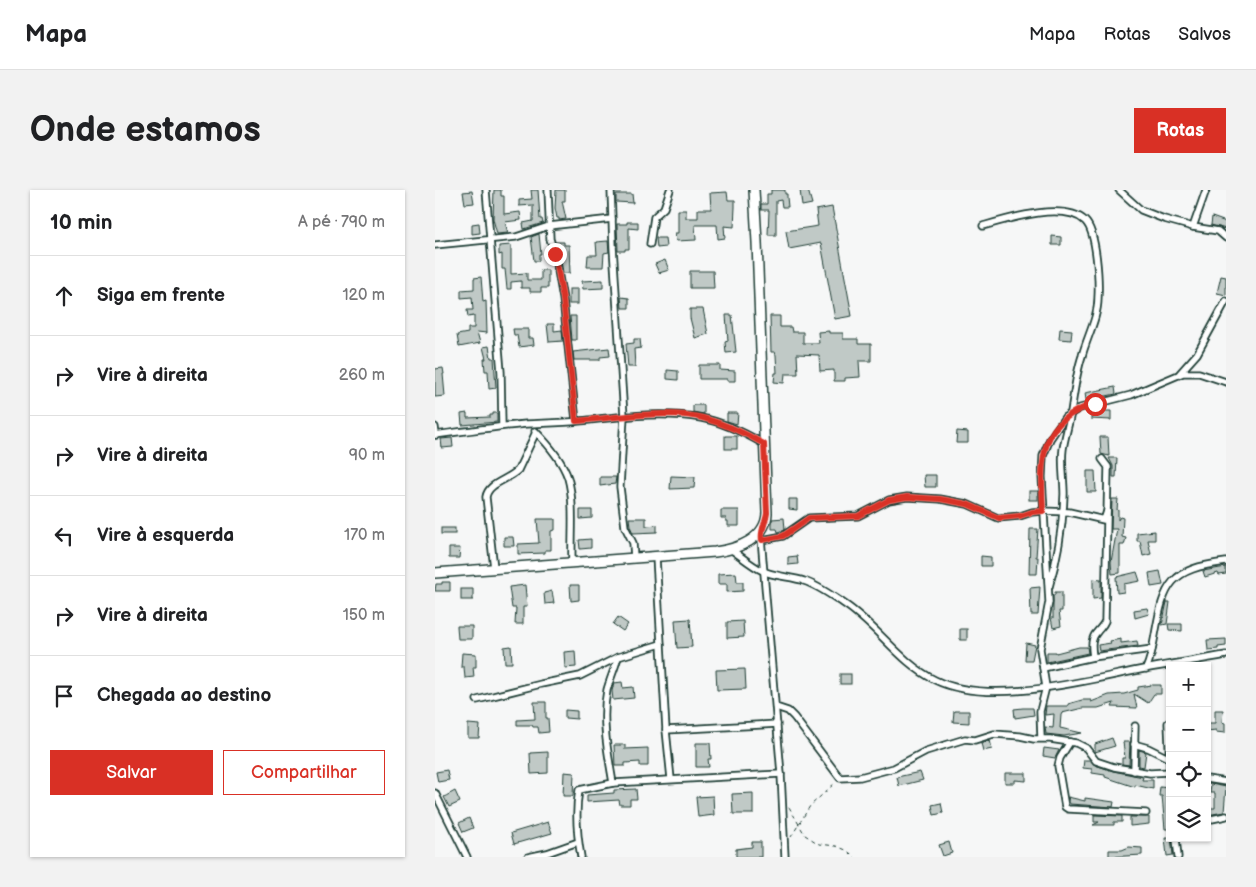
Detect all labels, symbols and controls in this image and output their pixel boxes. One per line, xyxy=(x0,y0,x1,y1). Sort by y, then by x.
text: Mapa xyxy=(25,20,87,49)
text: Mapa xyxy=(1029,24,1075,45)
text: Rotas xyxy=(1103,24,1150,45)
text: Salvos xyxy=(1178,24,1231,45)
button: Rotas xyxy=(1134,108,1226,153)
text: Onde estamos xyxy=(30,109,261,152)
text: 10 min xyxy=(50,210,112,235)
text: A pé · 790 m xyxy=(298,213,385,232)
route end xyxy=(544,243,567,266)
icon: ahead xyxy=(50,282,78,310)
text: Siga em frente xyxy=(97,284,225,307)
text: 120 m xyxy=(342,286,385,305)
icon: right xyxy=(50,362,78,390)
text: Vire à direita xyxy=(97,364,208,387)
text: 260 m xyxy=(339,366,385,385)
route start xyxy=(1084,393,1107,416)
icon: right xyxy=(50,442,78,470)
text: Vire à direita xyxy=(97,444,208,467)
text: 90 m xyxy=(349,446,385,465)
icon: left xyxy=(50,522,78,550)
text: Vire à esquerda xyxy=(97,524,234,547)
text: 170 m xyxy=(344,526,385,545)
icon: right xyxy=(50,602,78,630)
text: Vire à direita xyxy=(97,604,208,627)
text: 150 m xyxy=(343,606,385,625)
map controls xyxy=(1166,662,1211,842)
button: + xyxy=(1166,662,1211,707)
icon: arrive xyxy=(50,682,78,710)
text: Chegada ao destino xyxy=(97,684,271,707)
button: − xyxy=(1166,707,1211,752)
button: Salvar xyxy=(50,750,213,795)
button: Compartilhar xyxy=(223,750,385,795)
button: locate xyxy=(1166,752,1211,797)
button: layers xyxy=(1166,797,1211,842)

